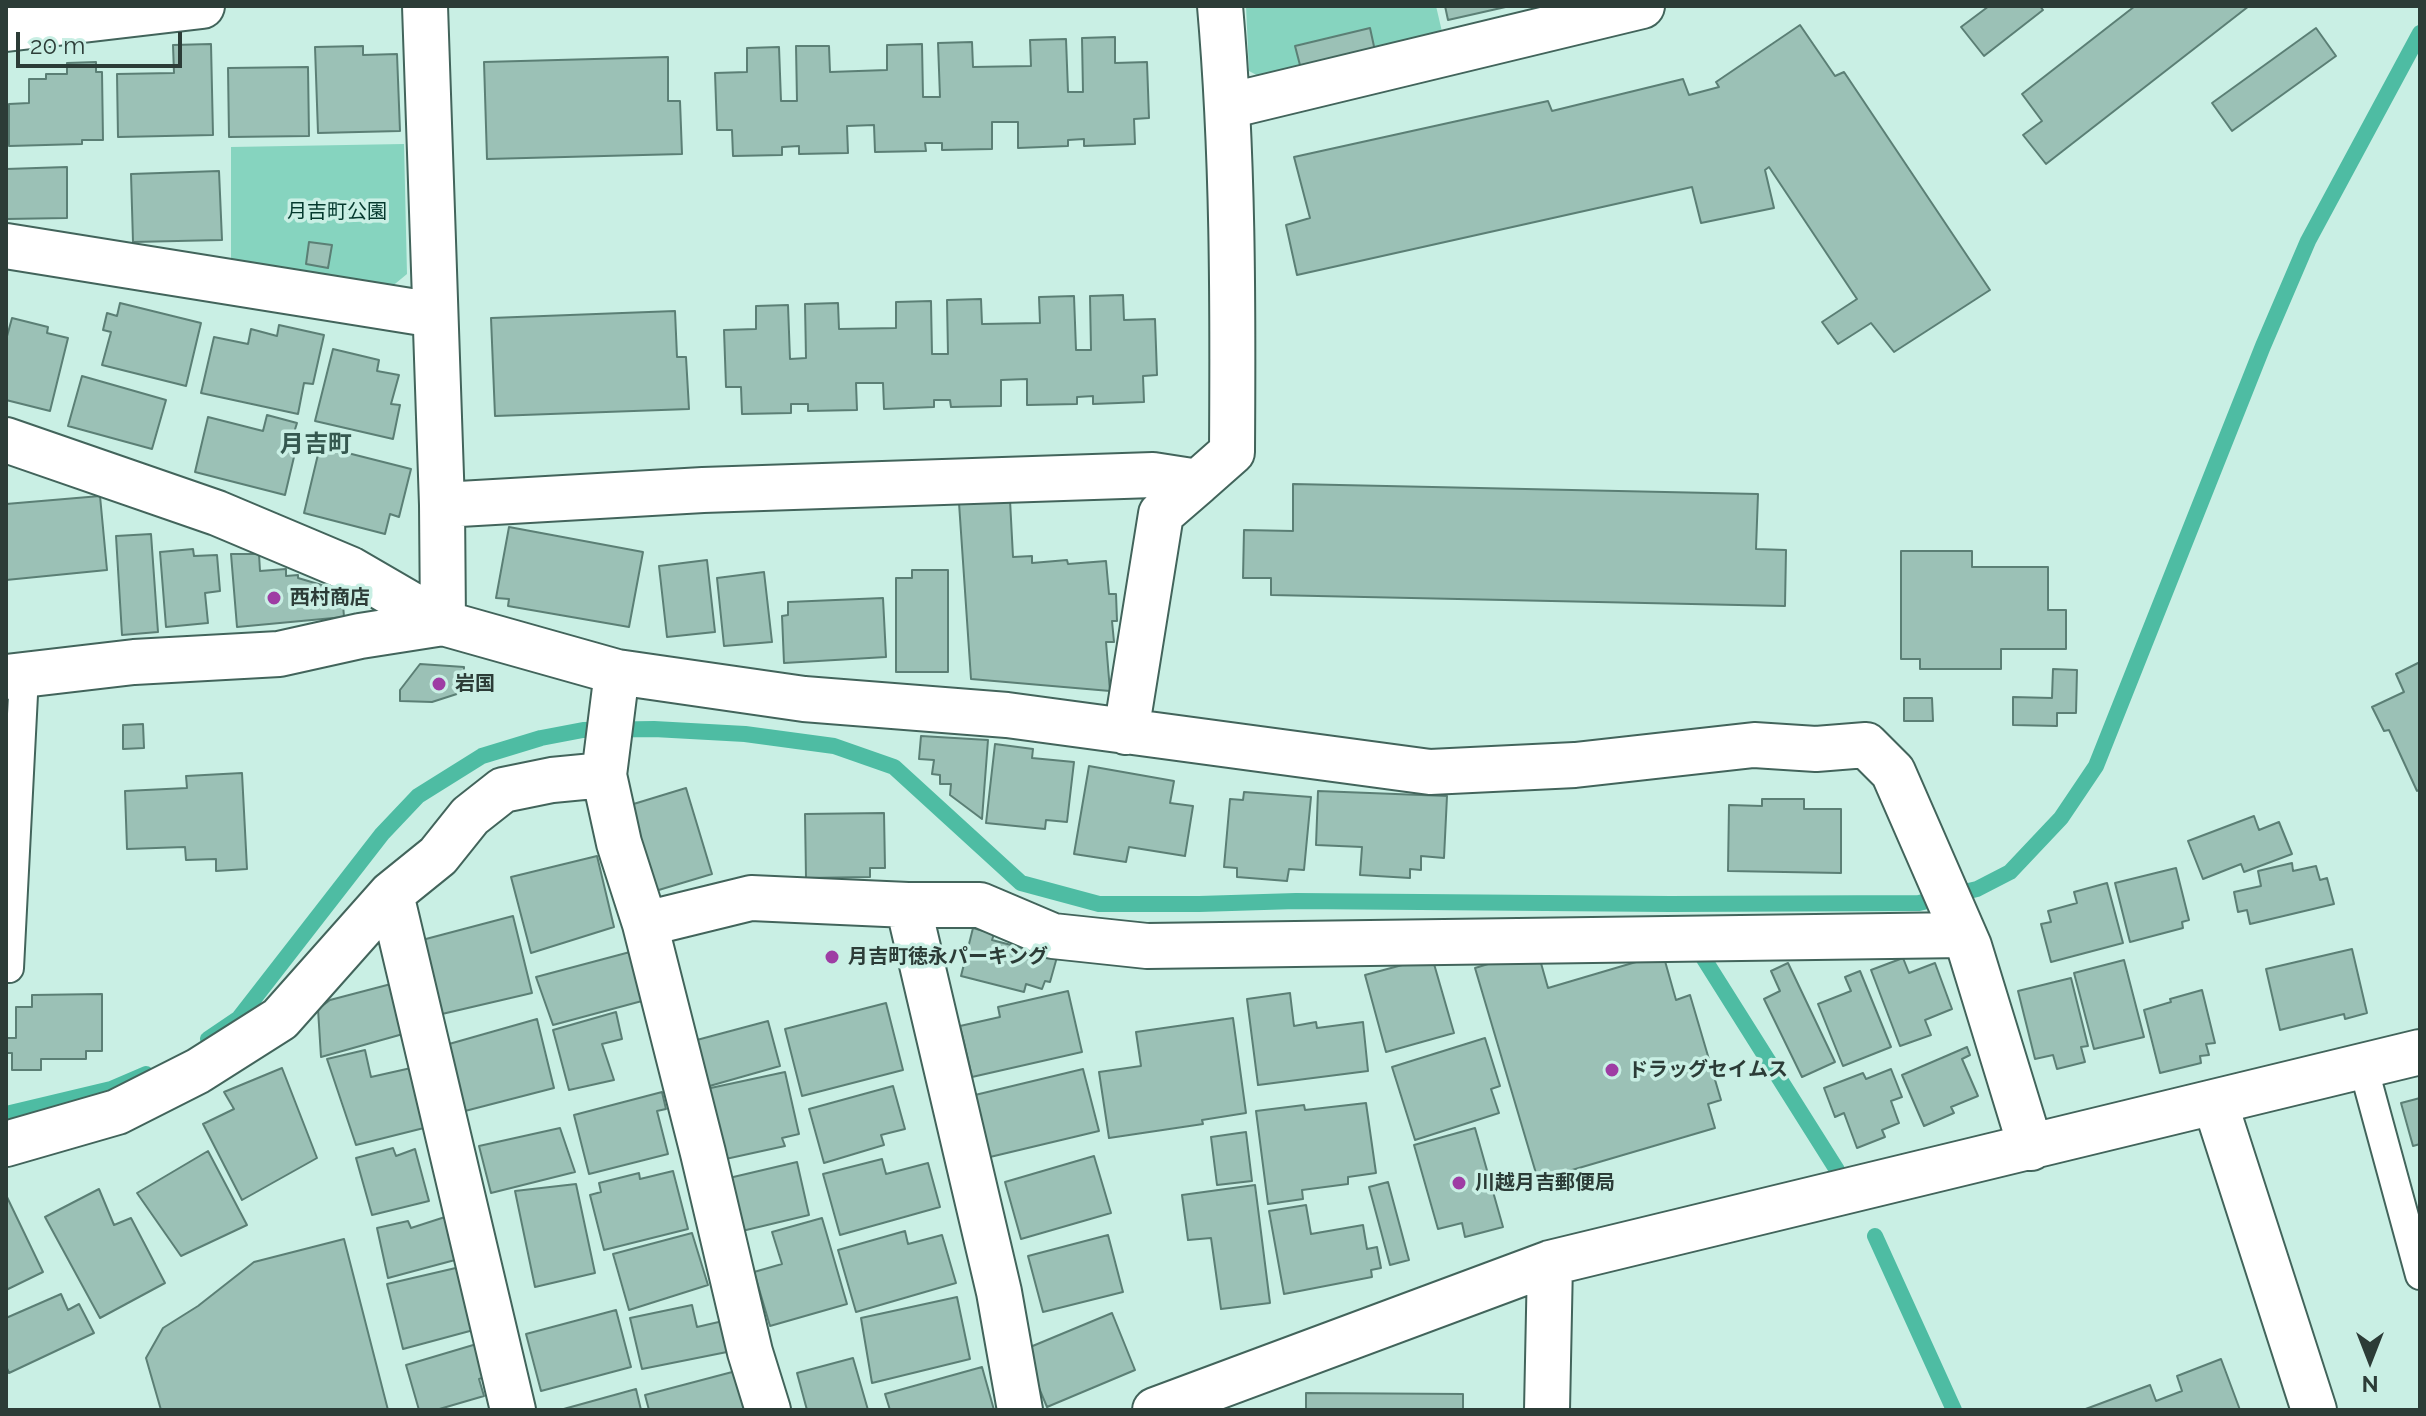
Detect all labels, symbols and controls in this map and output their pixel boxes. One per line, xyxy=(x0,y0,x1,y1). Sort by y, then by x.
scale bar xyxy=(20,16,186,66)
text: 20 m xyxy=(30,31,85,60)
park label: 月吉町公園 xyxy=(287,200,387,224)
district label: 月吉町 xyxy=(280,431,352,459)
place label: 西村商店 xyxy=(290,586,370,610)
marker: 西村商店 xyxy=(265,589,283,607)
place label: 岩国 xyxy=(455,672,495,696)
marker: 岩国 xyxy=(430,675,448,693)
place label: 月吉町徳永パーキング xyxy=(848,945,1048,969)
marker: 月吉町徳永パーキング xyxy=(823,948,841,966)
place label: ドラッグセイムス xyxy=(1628,1058,1788,1082)
marker: ドラッグセイムス xyxy=(1603,1061,1621,1079)
place label: 川越月吉郵便局 xyxy=(1475,1171,1615,1195)
marker: 川越月吉郵便局 xyxy=(1450,1174,1468,1192)
north arrow xyxy=(2330,1320,2410,1400)
text: N xyxy=(2362,1371,2378,1397)

